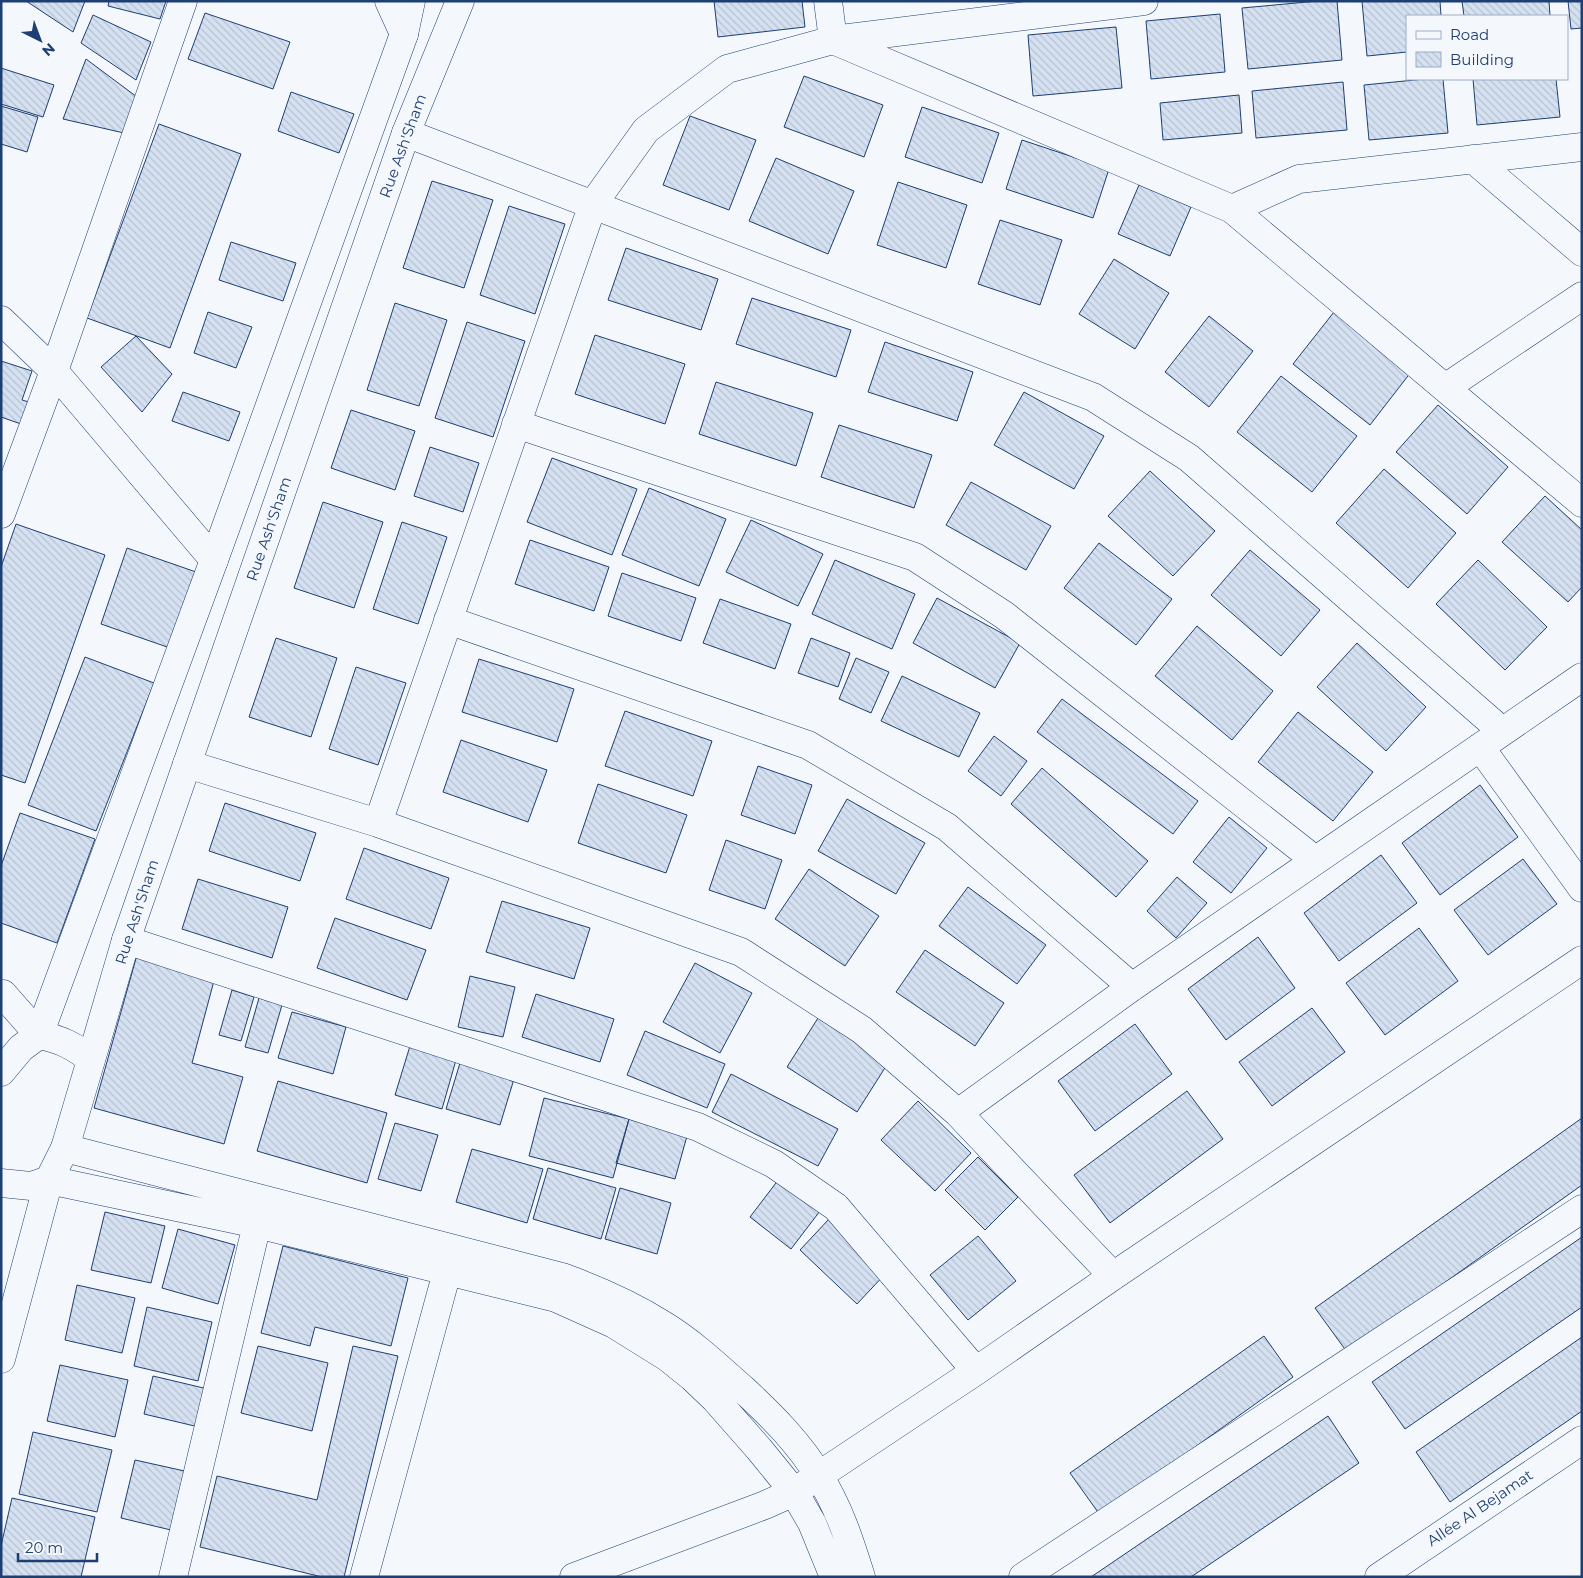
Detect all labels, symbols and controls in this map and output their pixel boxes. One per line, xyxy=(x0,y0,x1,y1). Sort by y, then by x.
north arrow xyxy=(15,15,65,65)
legend xyxy=(1406,15,1568,80)
text: Road xyxy=(1450,25,1489,44)
text: N xyxy=(38,39,59,60)
text: Building xyxy=(1450,50,1514,69)
street label: Rue Ash'Sham xyxy=(375,91,430,200)
street label: Rue Ash'Sham xyxy=(242,474,295,584)
street label: Rue Ash'Sham xyxy=(111,857,162,967)
street label: Allée Al Bejamat xyxy=(1423,1465,1536,1550)
scale bar xyxy=(18,1530,96,1562)
text: 20 m xyxy=(25,1538,63,1557)

